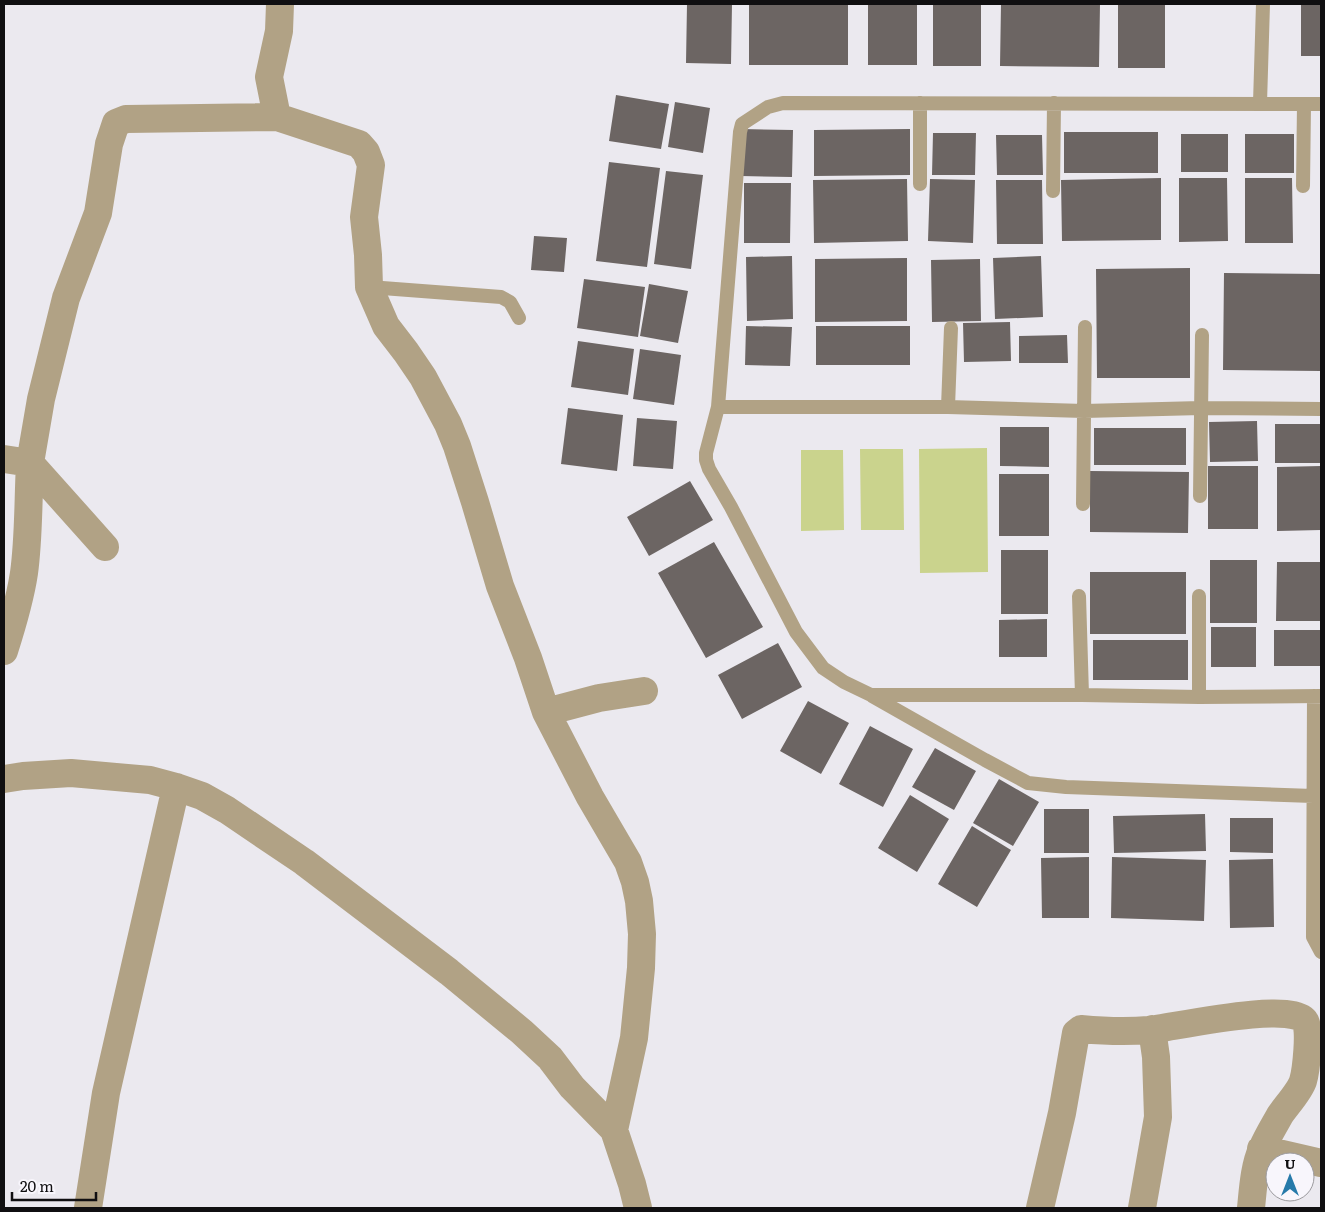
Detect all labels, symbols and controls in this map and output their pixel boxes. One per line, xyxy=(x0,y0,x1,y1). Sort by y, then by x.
north arrow xyxy=(1265,1152,1315,1202)
text: U xyxy=(1284,1153,1296,1173)
scale bar xyxy=(12,1170,96,1202)
text: 20 m xyxy=(20,1174,54,1197)

